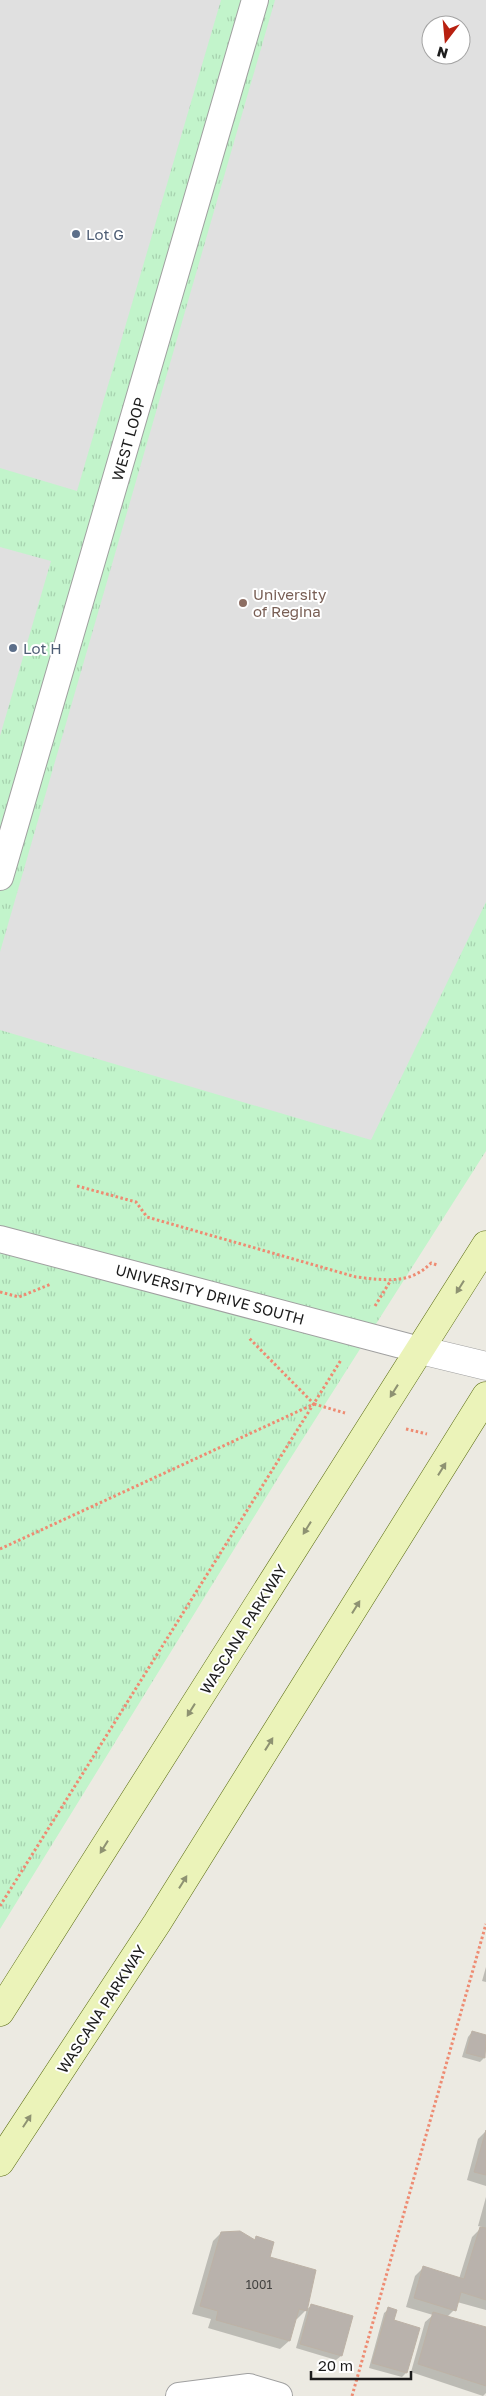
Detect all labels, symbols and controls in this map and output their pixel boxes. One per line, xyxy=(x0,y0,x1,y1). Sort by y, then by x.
north arrow xyxy=(421,15,471,65)
text: N xyxy=(435,43,450,63)
place label: Lot G xyxy=(86,225,124,243)
marker: Lot G xyxy=(70,228,82,240)
street label: WEST LOOP xyxy=(107,395,149,483)
place label: University of Regina xyxy=(253,585,327,620)
marker: University of Regina xyxy=(237,597,249,609)
place label: Lot H xyxy=(23,639,62,657)
marker: Lot H xyxy=(7,642,19,654)
street label: UNIVERSITY DRIVE SOUTH xyxy=(114,1260,306,1328)
one-way arrow xyxy=(455,1280,465,1293)
one-way arrow xyxy=(389,1384,398,1398)
one-way arrow xyxy=(437,1463,447,1476)
one-way arrow xyxy=(302,1522,311,1535)
street label: WASCANA PARKWAY xyxy=(196,1561,290,1697)
one-way arrow xyxy=(351,1600,360,1613)
one-way arrow xyxy=(187,1703,196,1716)
one-way arrow xyxy=(265,1738,274,1751)
one-way arrow xyxy=(100,1840,109,1854)
one-way arrow xyxy=(178,1875,187,1889)
street label: WASCANA PARKWAY xyxy=(53,1941,149,2076)
one-way arrow xyxy=(22,2115,32,2128)
house number: 1001 xyxy=(246,2277,272,2292)
scale bar xyxy=(311,2348,411,2380)
text: 20 m xyxy=(318,2356,353,2374)

